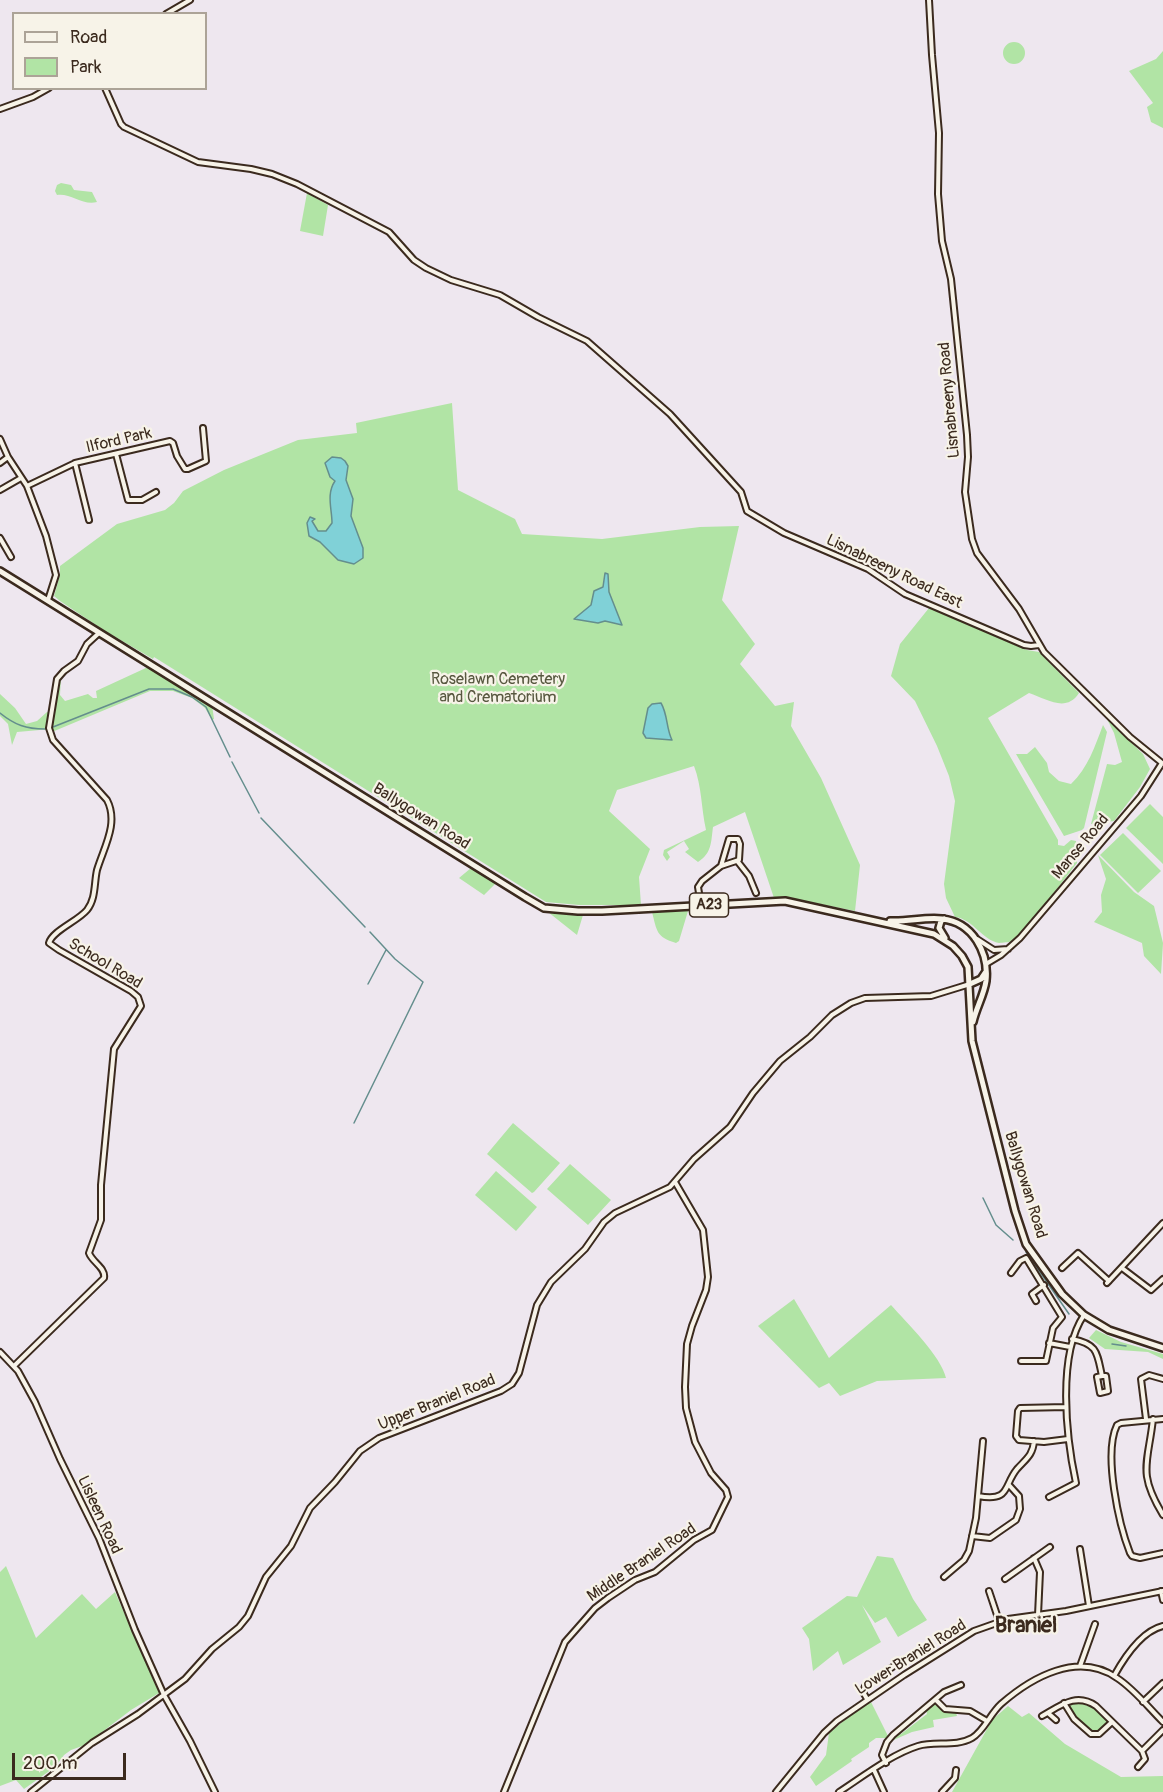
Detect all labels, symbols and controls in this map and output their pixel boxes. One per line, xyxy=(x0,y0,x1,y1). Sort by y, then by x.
legend xyxy=(12,12,207,90)
text: Road xyxy=(70,26,107,49)
text: Park xyxy=(70,56,102,79)
street label: Lisnabreeny Road xyxy=(935,341,965,459)
street label: Ilford Park xyxy=(84,424,154,458)
street label: Lisnabreeny Road East xyxy=(823,531,965,613)
park label: Roselawn Cemetery and Crematorium xyxy=(431,670,565,708)
street label: Ballygowan Road xyxy=(369,779,473,855)
street label: Manse Road xyxy=(1048,811,1114,883)
road number: A23 xyxy=(690,893,728,917)
street label: School Road xyxy=(65,935,145,993)
street label: Ballygowan Road xyxy=(1000,1129,1050,1241)
street label: Upper Braniel Road xyxy=(376,1371,498,1435)
street label: Lisleen Road xyxy=(73,1473,125,1557)
street label: Middle Braniel Road xyxy=(584,1519,700,1607)
district label: Braniel xyxy=(995,1613,1057,1639)
street label: Lower Braniel Road xyxy=(852,1616,970,1700)
scale bar xyxy=(15,1741,129,1779)
text: 200 m xyxy=(23,1752,78,1775)

